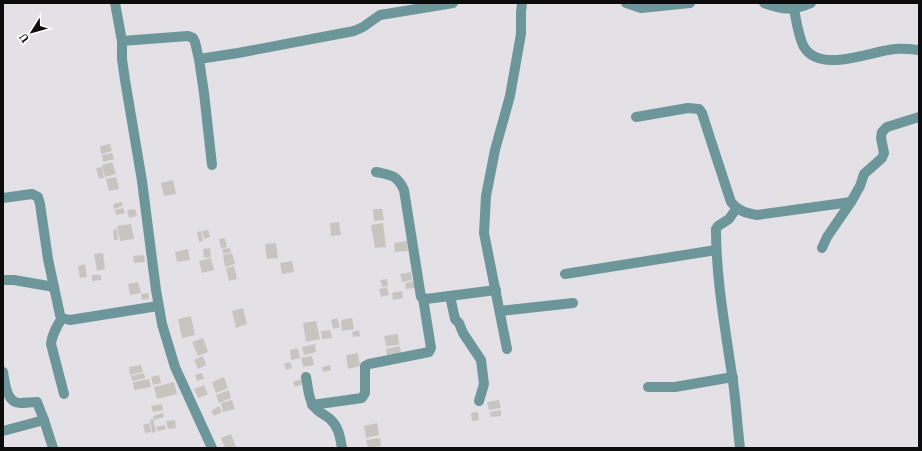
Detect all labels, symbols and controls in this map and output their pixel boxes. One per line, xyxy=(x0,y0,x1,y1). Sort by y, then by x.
north arrow xyxy=(12,12,52,52)
text: U xyxy=(15,30,32,46)

